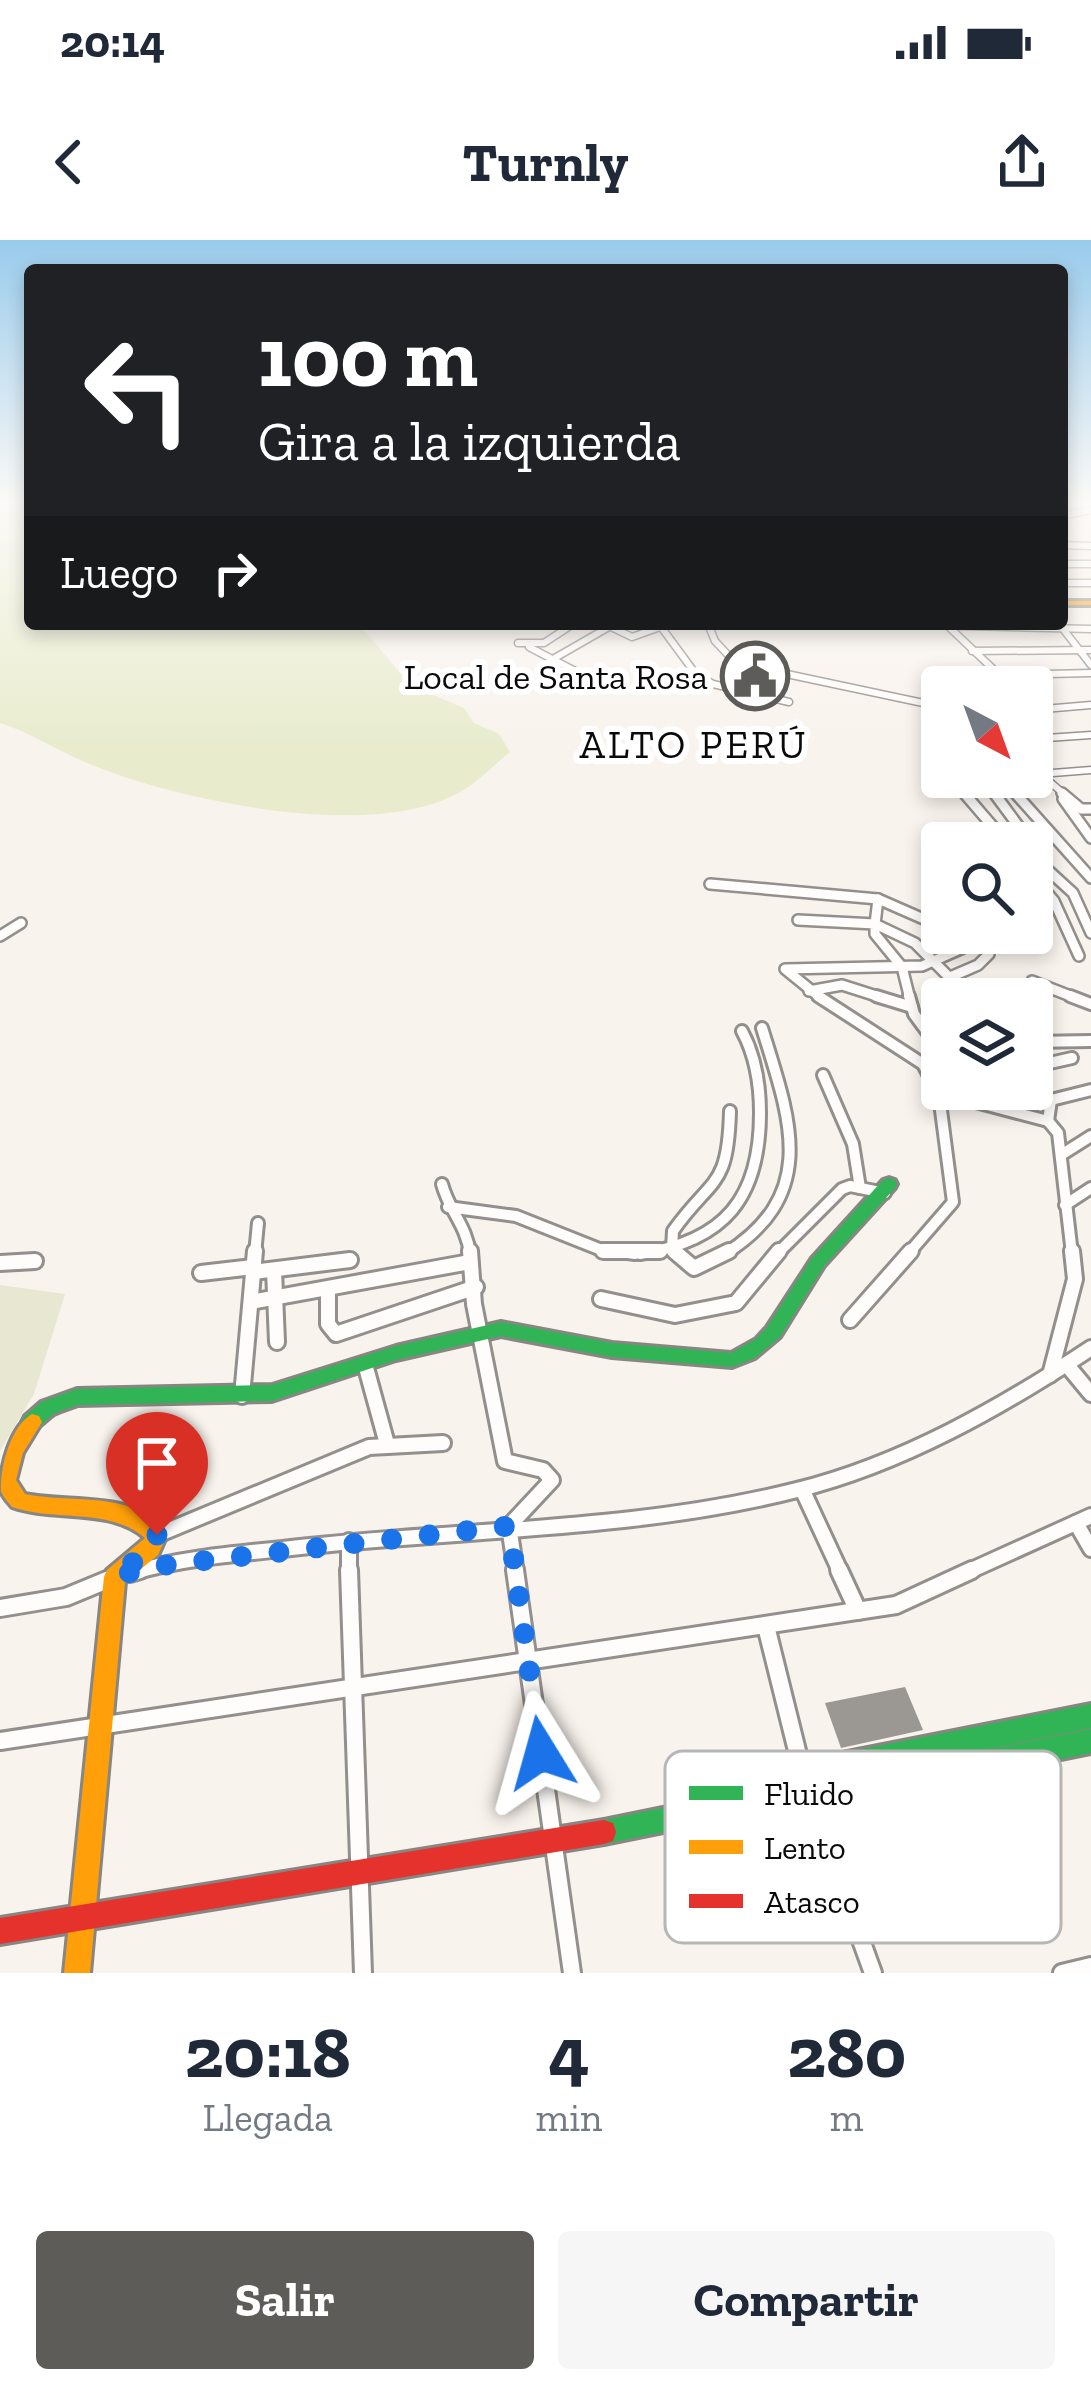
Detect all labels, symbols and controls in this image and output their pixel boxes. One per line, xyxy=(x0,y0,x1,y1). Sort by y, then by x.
text: 20:14 xyxy=(60,15,165,69)
icon: back xyxy=(36,129,102,195)
icon: share xyxy=(989,129,1055,195)
text: Turnly xyxy=(463,130,628,195)
text: 100 m xyxy=(258,307,478,408)
icon: left xyxy=(60,312,216,468)
text: Gira a la izquierda xyxy=(258,409,681,474)
icon: right xyxy=(202,540,268,606)
text: Luego xyxy=(60,546,178,600)
public building icon: Local de Santa Rosa xyxy=(720,641,790,711)
place label: Local de Santa Rosa xyxy=(404,655,708,698)
north arrow xyxy=(921,666,1053,798)
map controls xyxy=(921,666,1053,1110)
district label: ALTO PERÚ xyxy=(579,721,809,768)
button: search xyxy=(921,822,1053,954)
button: layers xyxy=(921,978,1053,1110)
pin xyxy=(106,1412,208,1535)
icon: arrive xyxy=(124,1430,190,1496)
position arrow xyxy=(478,1690,604,1816)
legend xyxy=(665,1751,1061,1943)
text: Fluido xyxy=(764,1774,854,1813)
text: Lento xyxy=(764,1828,846,1867)
text: Atasco xyxy=(764,1882,860,1921)
text: 20:18 xyxy=(185,2009,351,2095)
text: 4 xyxy=(548,2009,589,2095)
text: 280 xyxy=(787,2009,906,2095)
text: Llegada xyxy=(203,2094,333,2141)
text: min xyxy=(535,2094,602,2141)
text: m xyxy=(830,2094,864,2141)
button: Salir xyxy=(36,2231,534,2369)
button: Compartir xyxy=(558,2231,1055,2369)

